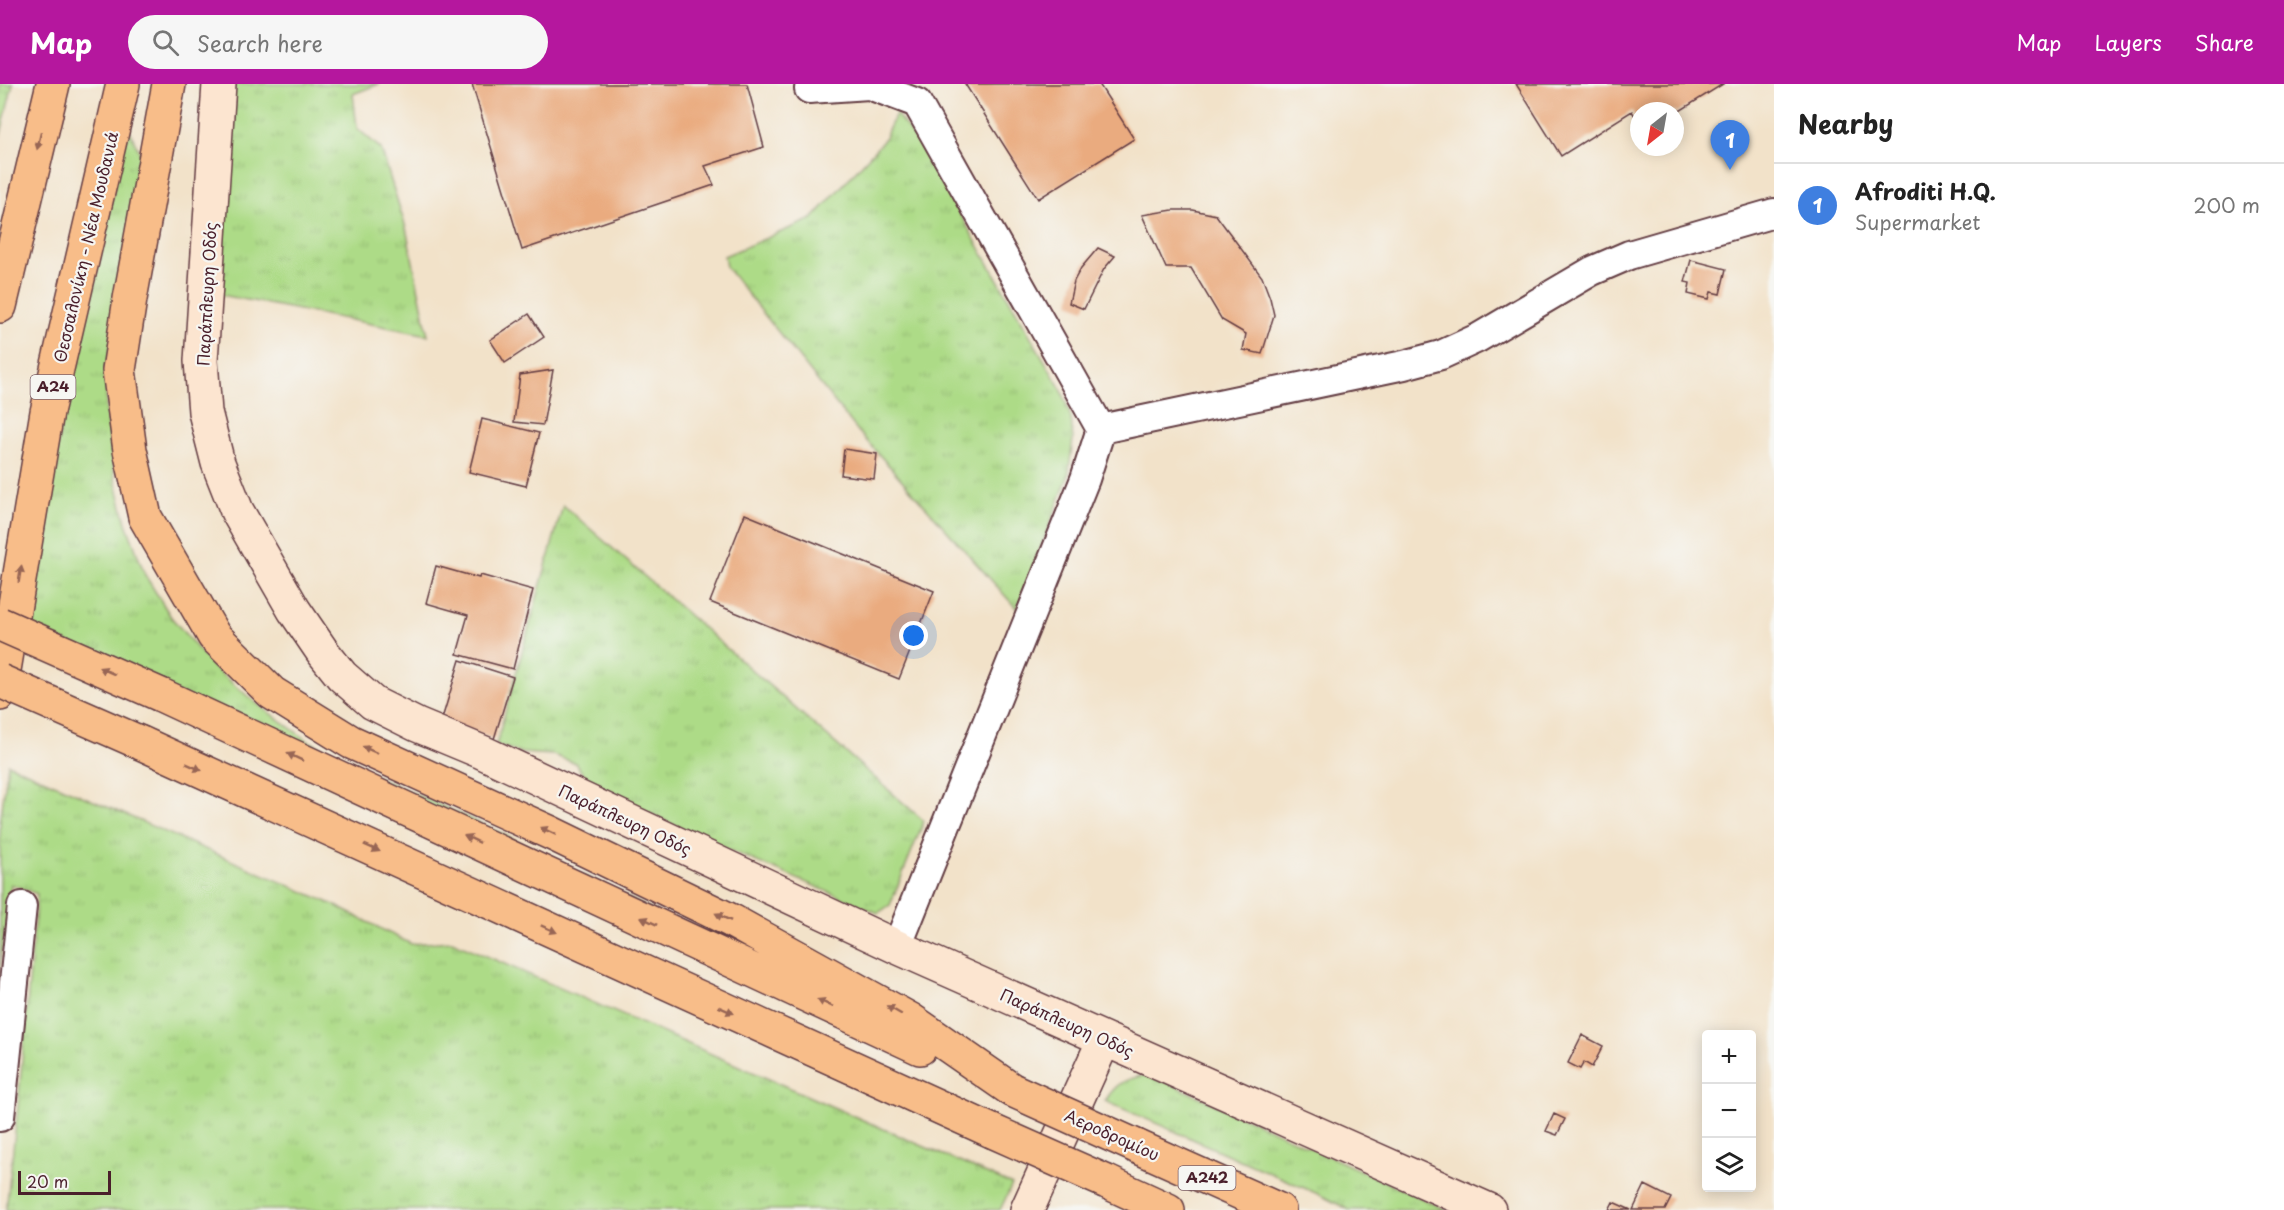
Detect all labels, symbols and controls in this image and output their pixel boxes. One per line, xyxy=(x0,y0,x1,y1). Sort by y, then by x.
search box xyxy=(128,15,548,69)
text: Map xyxy=(30,21,92,64)
icon: search xyxy=(149,26,182,59)
text: Search here xyxy=(197,26,323,59)
text: Map xyxy=(2017,26,2061,58)
text: Layers xyxy=(2094,26,2162,58)
text: Share xyxy=(2195,26,2254,58)
north arrow xyxy=(1630,102,1684,156)
text: Nearby xyxy=(1798,104,1893,143)
pin: 1 xyxy=(1710,120,1750,170)
street label: Θεσσαλονίκη - Νέα Μουδανιά xyxy=(47,128,123,365)
one-way arrow xyxy=(34,132,44,150)
text: Afroditi H.Q. xyxy=(1855,174,1996,207)
text: 1 xyxy=(1813,190,1822,220)
text: 200 m xyxy=(2193,190,2260,220)
text: Supermarket xyxy=(1855,207,1981,237)
street label: Παράπλευρη Οδός xyxy=(190,221,222,366)
road number: Α24 xyxy=(31,375,76,399)
one-way arrow xyxy=(16,564,25,583)
your location xyxy=(899,621,928,650)
one-way arrow xyxy=(98,666,116,676)
one-way arrow xyxy=(362,746,379,755)
one-way arrow xyxy=(286,752,303,761)
one-way arrow xyxy=(186,763,203,772)
street label: Παράπλευρη Οδός xyxy=(555,778,696,860)
one-way arrow xyxy=(538,826,556,836)
one-way arrow xyxy=(463,835,480,844)
one-way arrow xyxy=(363,844,380,853)
one-way arrow xyxy=(714,912,731,921)
one-way arrow xyxy=(640,917,657,926)
one-way arrow xyxy=(540,925,558,934)
street label: Παράπλευρη Οδός xyxy=(997,982,1138,1062)
one-way arrow xyxy=(817,999,834,1008)
one-way arrow xyxy=(718,1005,736,1015)
one-way arrow xyxy=(885,1005,902,1015)
map controls xyxy=(1702,1030,1756,1192)
button: + xyxy=(1702,1030,1756,1084)
button: − xyxy=(1702,1084,1756,1138)
street label: Αεροδρομίου xyxy=(1061,1102,1164,1166)
button: layers xyxy=(1702,1138,1756,1192)
road number: Α242 xyxy=(1178,1166,1236,1190)
scale bar xyxy=(18,1168,111,1196)
text: 20 m xyxy=(27,1169,68,1193)

